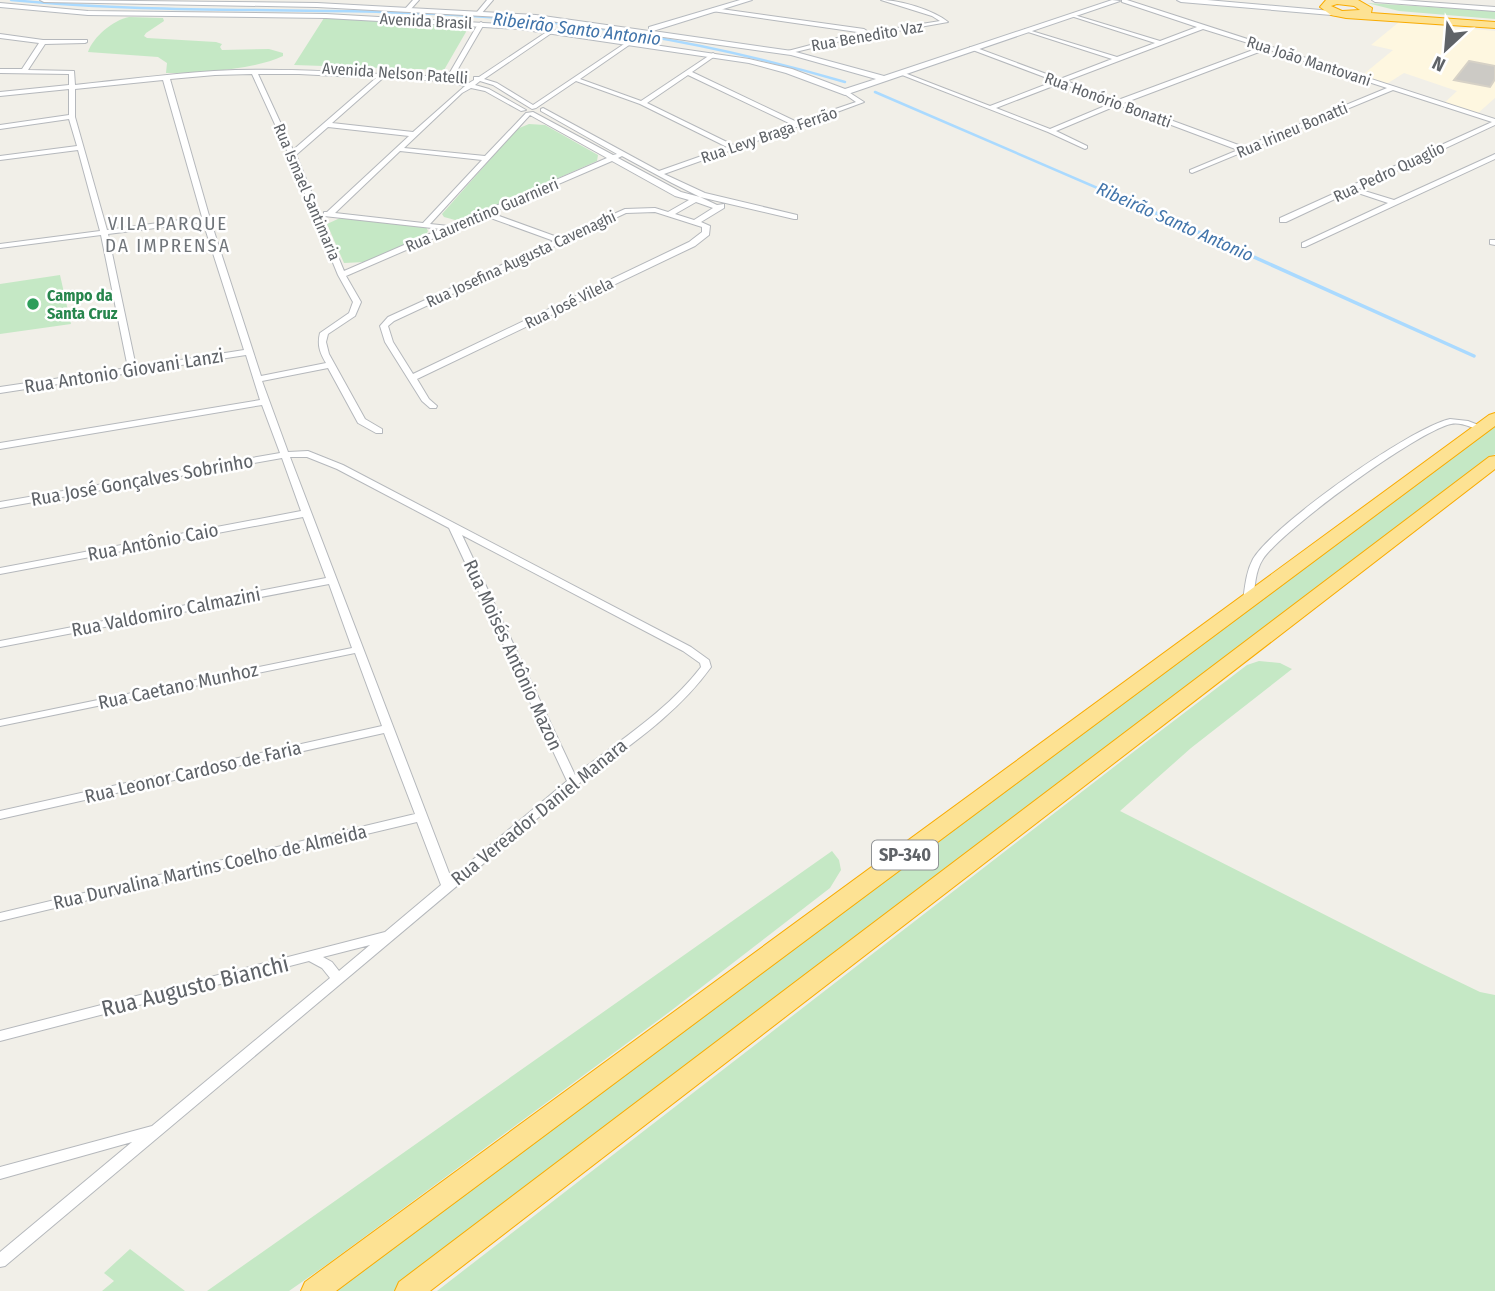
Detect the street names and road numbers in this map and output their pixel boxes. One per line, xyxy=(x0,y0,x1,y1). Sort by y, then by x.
street label: Avenida Brasil xyxy=(379,9,473,33)
street label: Rua Benedito Vaz xyxy=(810,17,924,55)
street label: Rua João Mantovani xyxy=(1244,32,1374,90)
street label: Avenida Nelson Patelli xyxy=(321,58,469,88)
street label: Rua Honório Bonatti xyxy=(1042,68,1174,132)
street label: Rua Irineu Bonatti xyxy=(1234,98,1350,162)
street label: Rua Levy Braga Ferrão xyxy=(698,103,840,167)
street label: Rua Ismael Santimaria xyxy=(270,121,344,263)
street label: Rua Pedro Quaglio xyxy=(1330,138,1448,206)
street label: Rua Laurentino Guarnieri xyxy=(403,174,561,256)
street label: Rua Josefina Augusta Cavenaghi xyxy=(423,207,619,311)
street label: Rua José Vilela xyxy=(522,273,617,333)
street label: Rua Antonio Giovani Lanzi xyxy=(23,344,225,398)
street label: Rua José Gonçalves Sobrinho xyxy=(29,449,255,511)
street label: Rua Antônio Caio xyxy=(86,518,220,566)
street label: Rua Moisés Antônio Mazon xyxy=(459,556,567,754)
street label: Rua Valdomiro Calmazini xyxy=(70,582,262,642)
street label: Rua Caetano Munhoz xyxy=(96,658,261,714)
street label: Rua Vereador Daniel Manara xyxy=(446,734,632,890)
street label: Rua Leonor Cardoso de Faria xyxy=(83,736,303,808)
street label: Rua Durvalina Martins Coelho de Almeida xyxy=(51,820,369,914)
road number: SP-340 xyxy=(872,840,938,870)
street label: Rua Augusto Bianchi xyxy=(98,949,292,1023)

